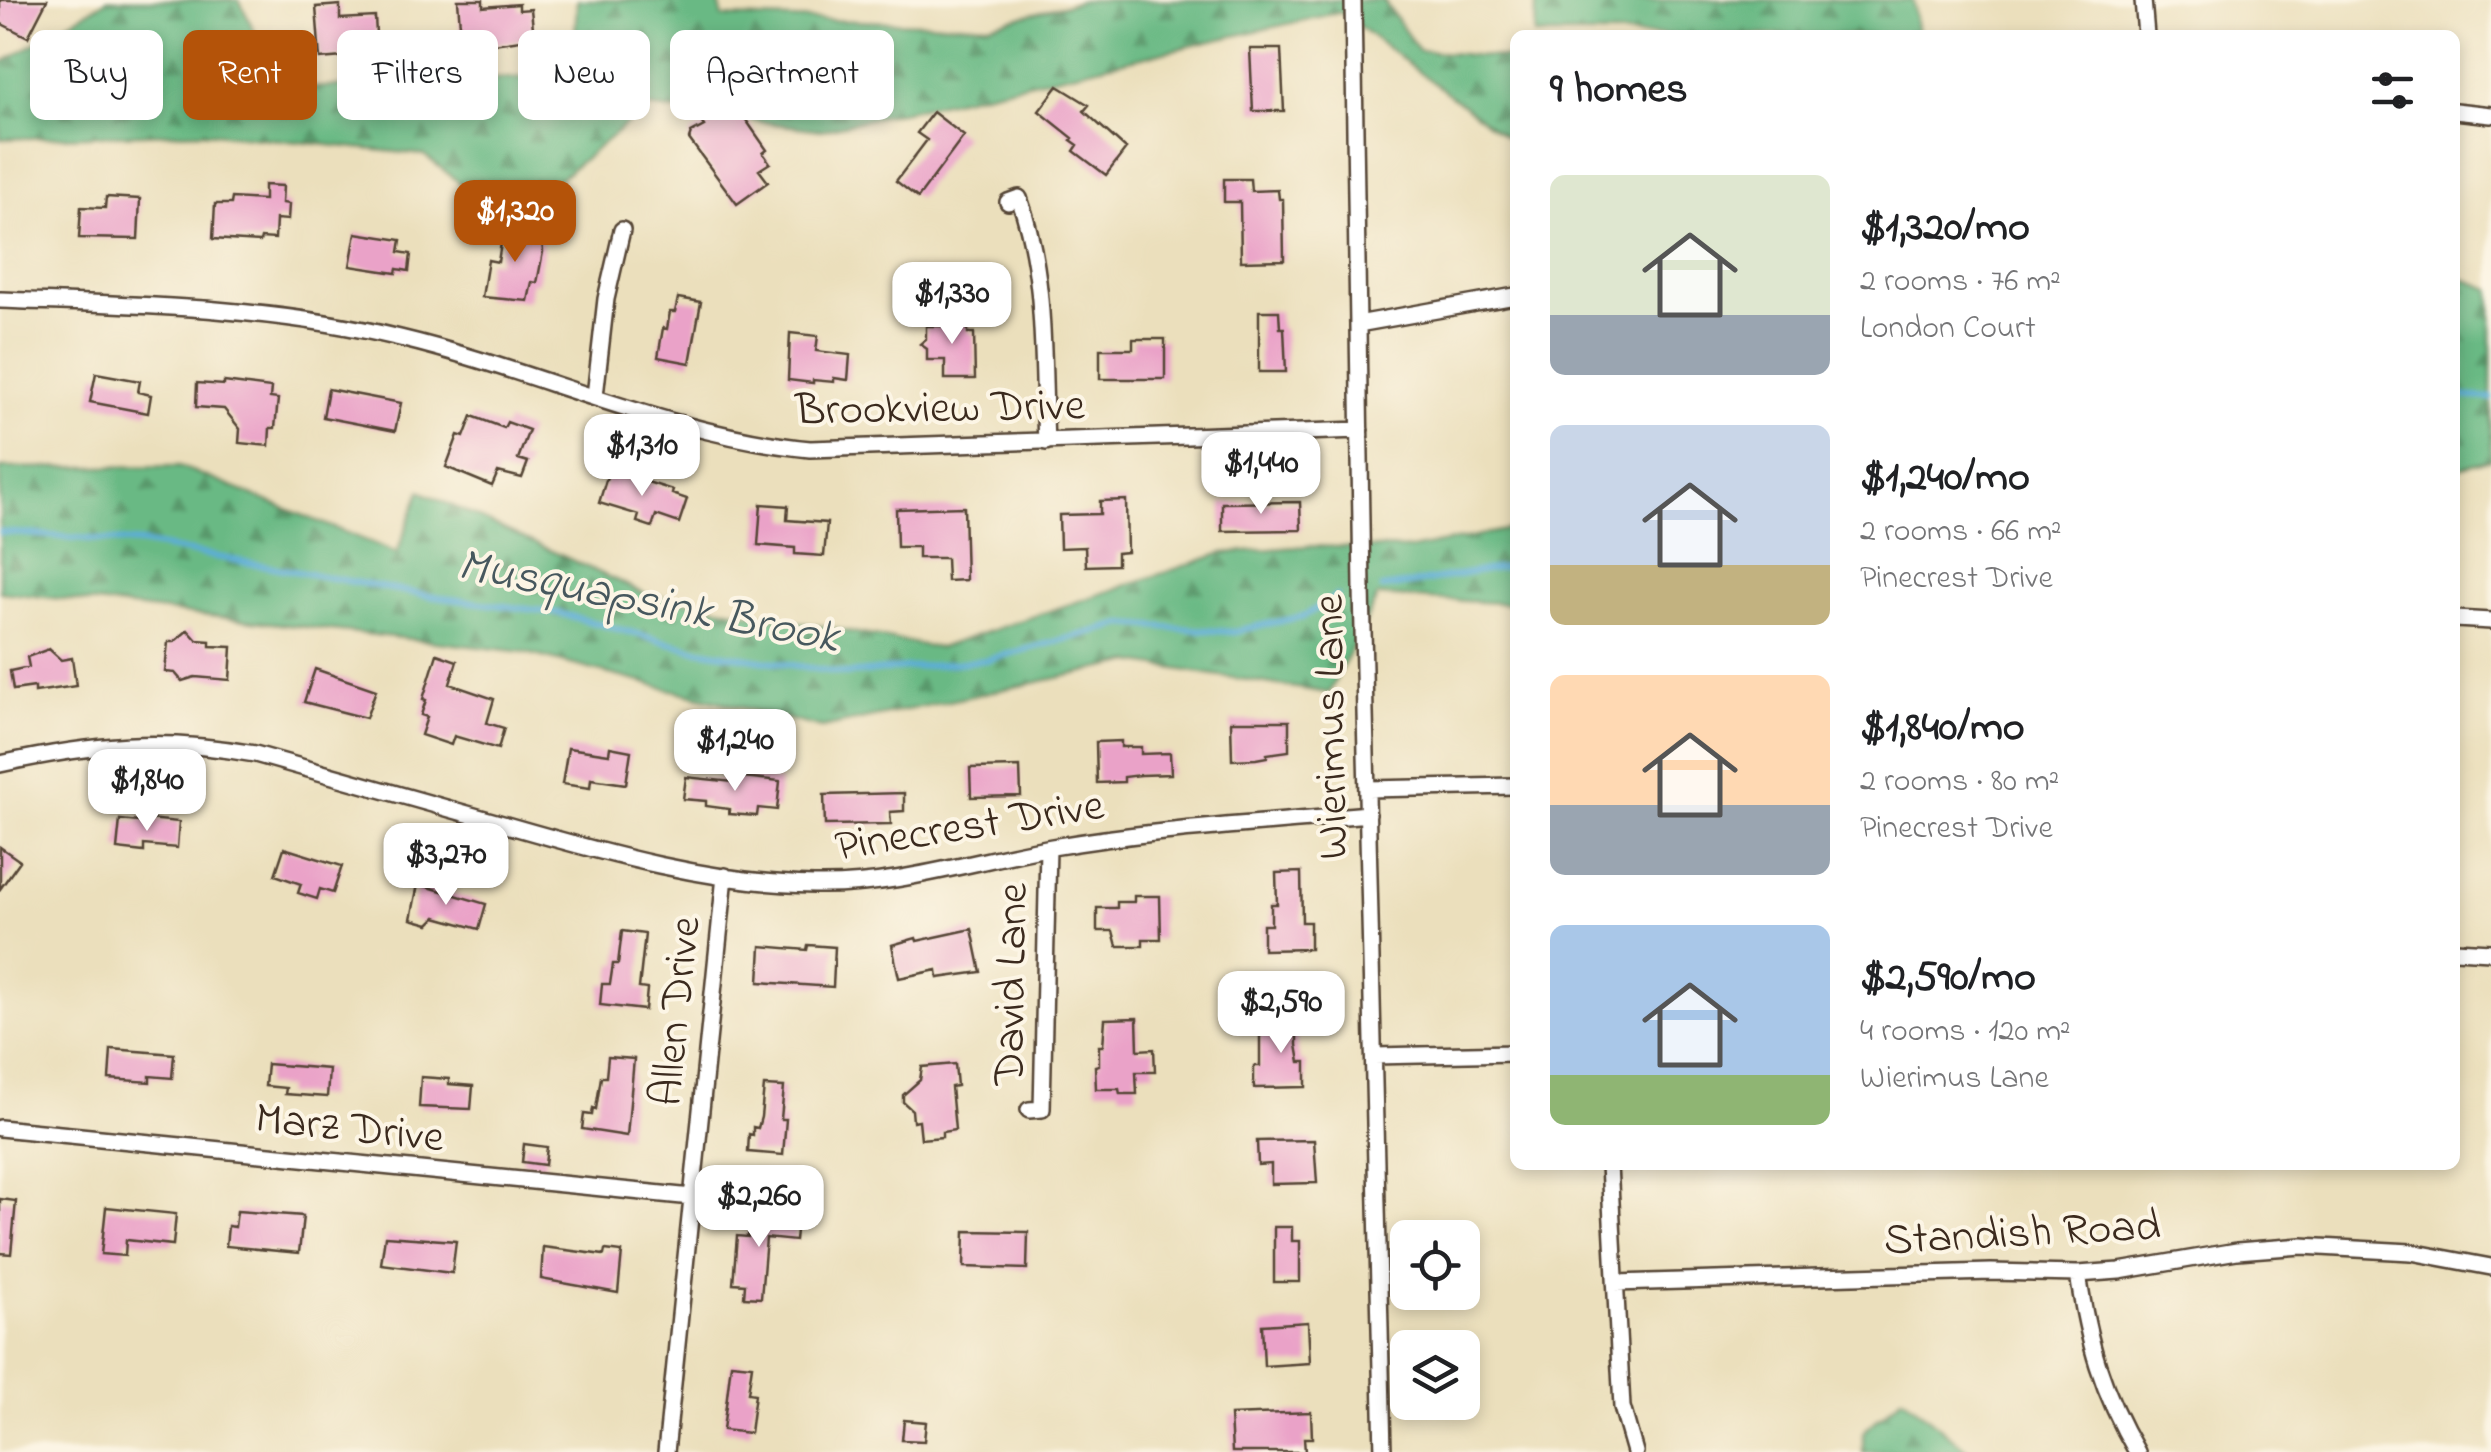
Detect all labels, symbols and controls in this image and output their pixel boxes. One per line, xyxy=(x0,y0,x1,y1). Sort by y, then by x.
chip: Buy xyxy=(30,30,163,120)
chip: Rent xyxy=(183,30,317,120)
chip: Filters xyxy=(337,30,498,120)
chip: New xyxy=(518,30,650,120)
chip: Apartment xyxy=(670,30,894,120)
text: 9 homes xyxy=(1550,60,1688,121)
icon: filters xyxy=(2365,63,2420,118)
pin: $1,320 xyxy=(434,180,596,265)
text: $1,320 xyxy=(476,189,554,236)
text: $1,320/mo xyxy=(1860,198,2030,259)
icon: home xyxy=(1630,215,1750,335)
text: 2 rooms · 76 m² xyxy=(1860,259,2061,306)
pin: $1,330 xyxy=(871,262,1033,347)
text: $1,330 xyxy=(914,271,990,318)
text: London Court xyxy=(1860,306,2036,353)
street label: Brookview Drive xyxy=(794,374,1086,446)
pin: $1,310 xyxy=(561,414,723,499)
text: $1,310 xyxy=(606,423,678,470)
pin: $1,440 xyxy=(1180,432,1342,517)
text: $1,440 xyxy=(1223,441,1299,488)
text: $1,240/mo xyxy=(1860,448,2030,509)
icon: home xyxy=(1630,465,1750,585)
text: 2 rooms · 66 m² xyxy=(1860,509,2062,556)
water label: Musquapsink Brook xyxy=(452,532,846,675)
text: Pinecrest Drive xyxy=(1860,556,2053,603)
street label: Wierimus Lane xyxy=(1298,593,1368,860)
text: $1,840/mo xyxy=(1860,698,2025,759)
pin: $1,240 xyxy=(654,709,816,794)
icon: home xyxy=(1630,715,1750,835)
text: $1,240 xyxy=(696,718,774,765)
pin: $1,840 xyxy=(66,749,228,834)
text: $1,840 xyxy=(110,758,184,805)
text: 2 rooms · 80 m² xyxy=(1860,759,2059,806)
street label: Pinecrest Drive xyxy=(831,774,1110,882)
text: Pinecrest Drive xyxy=(1860,806,2053,853)
pin: $3,270 xyxy=(365,823,527,908)
text: $3,270 xyxy=(406,832,487,879)
street label: David Lane xyxy=(978,881,1048,1087)
street label: Allen Drive xyxy=(635,913,721,1110)
text: $2,590/mo xyxy=(1860,948,2036,1009)
icon: home xyxy=(1630,965,1750,1085)
pin: $2,590 xyxy=(1200,971,1362,1056)
text: $2,590 xyxy=(1240,980,1322,1027)
text: 4 rooms · 120 m² xyxy=(1860,1009,2071,1056)
text: Wierimus Lane xyxy=(1860,1056,2049,1103)
street label: Marz Drive xyxy=(252,1087,448,1173)
pin: $2,260 xyxy=(678,1165,840,1250)
text: $2,260 xyxy=(717,1174,801,1221)
street label: Standish Road xyxy=(1882,1195,2162,1275)
map controls xyxy=(1390,1220,1480,1420)
button: locate xyxy=(1390,1220,1480,1310)
button: layers xyxy=(1390,1330,1480,1420)

